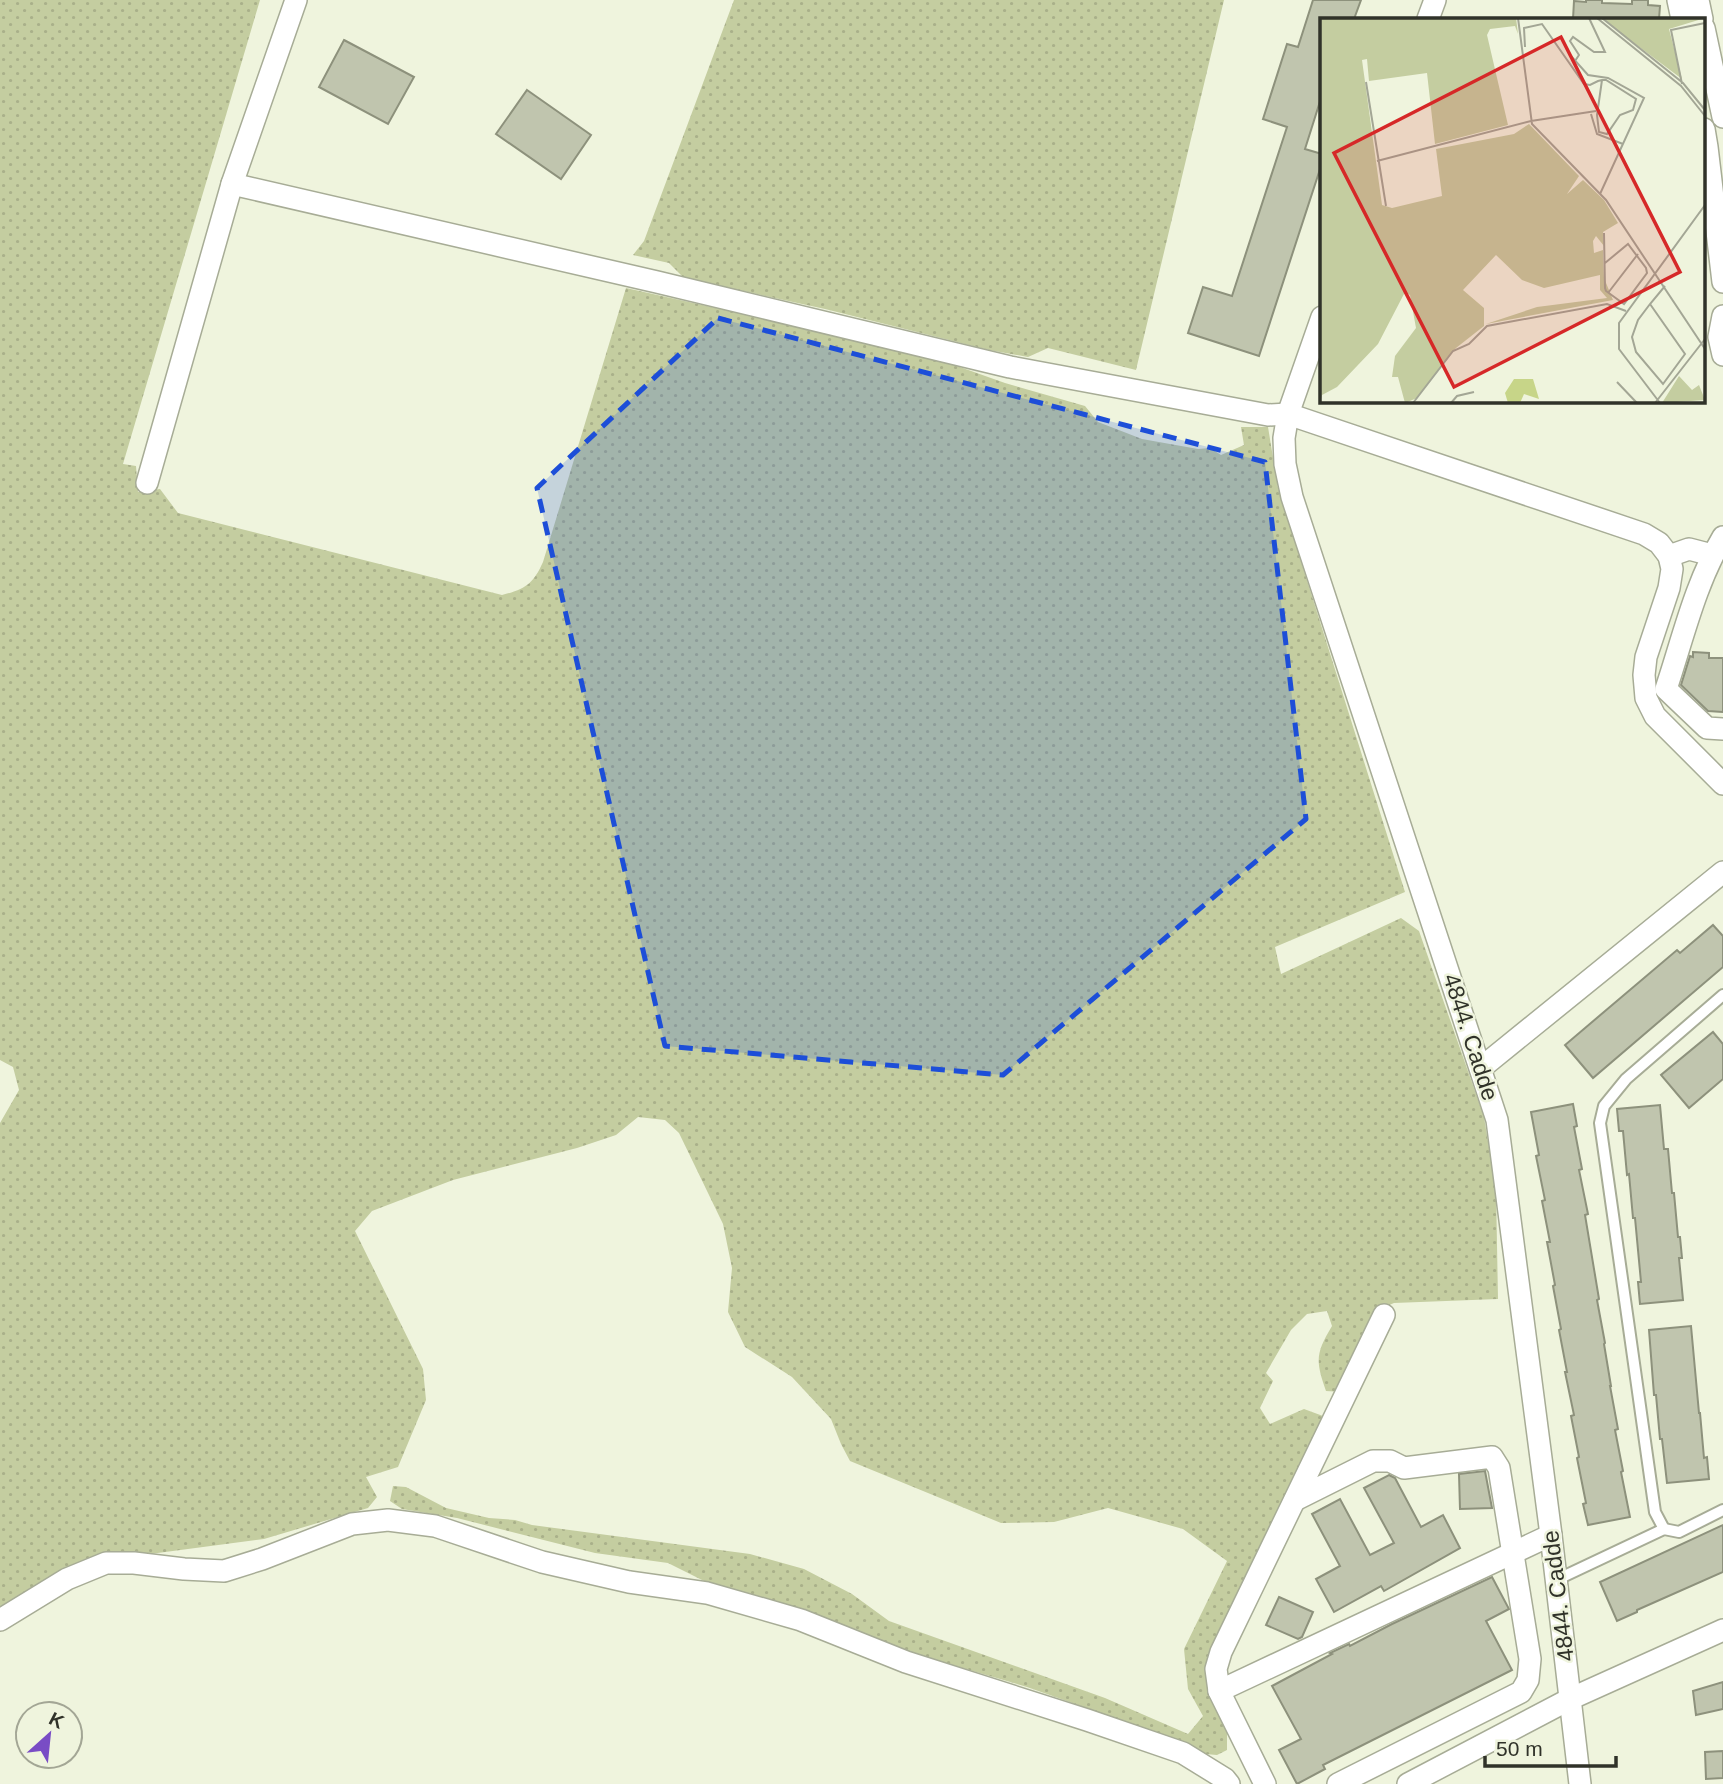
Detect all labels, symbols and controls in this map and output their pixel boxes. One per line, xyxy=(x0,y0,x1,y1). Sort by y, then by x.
inset map xyxy=(1320,18,1706,402)
street label: 4844. Cadde xyxy=(1438,970,1504,1104)
street label: 4844. Cadde xyxy=(1537,1529,1579,1663)
north arrow xyxy=(14,1700,84,1770)
text: K xyxy=(46,1708,68,1733)
scale bar xyxy=(1485,1724,1616,1768)
text: 50 m xyxy=(1496,1737,1543,1760)

